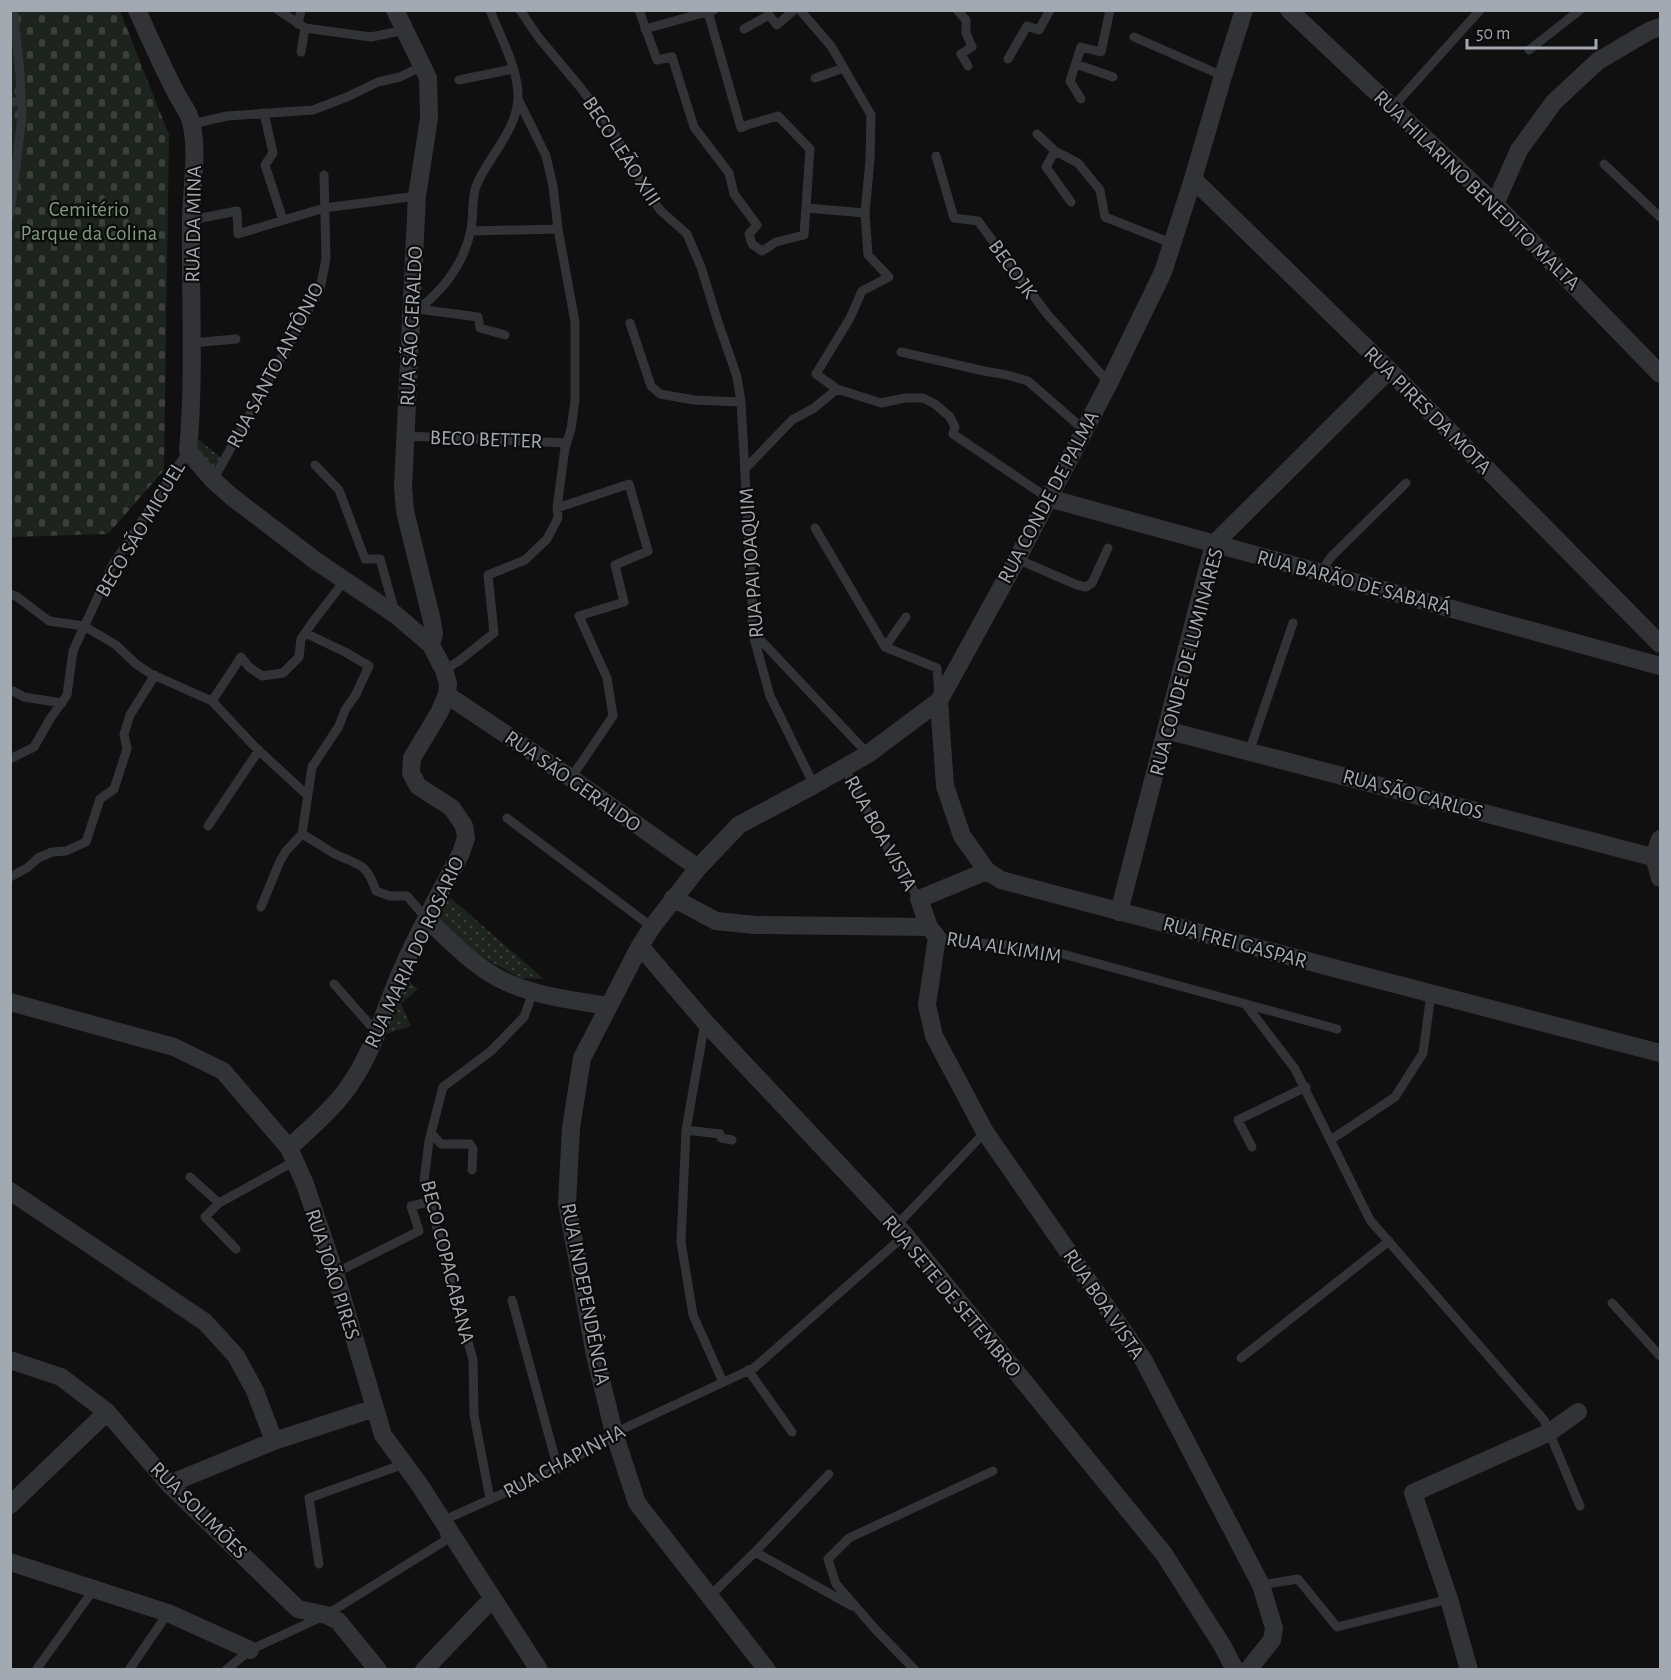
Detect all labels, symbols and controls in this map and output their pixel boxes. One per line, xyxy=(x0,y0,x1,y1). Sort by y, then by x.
scale bar xyxy=(1467,12,1596,50)
text: 50 m xyxy=(1476,25,1510,43)
street label: RUA HILARINO BENEDITO MALTA xyxy=(1370,87,1584,294)
street label: BECO LEÃO XIII xyxy=(579,92,666,210)
street label: RUA DA MINA xyxy=(182,165,205,283)
park label: Cemitério Parque da Colina xyxy=(21,199,158,244)
street label: BECO JK xyxy=(984,236,1041,303)
street label: RUA SÃO GERALDO xyxy=(395,245,426,407)
street label: RUA SANTO ANTÔNIO xyxy=(221,278,328,451)
street label: RUA PIRES DA MOTA xyxy=(1360,343,1495,478)
street label: RUA CONDE DE PALMA xyxy=(994,408,1103,587)
street label: BECO BETTER xyxy=(429,427,543,452)
street label: BECO SÃO MIGUEL xyxy=(90,457,189,601)
street label: RUA PAI JOAQUIM xyxy=(736,487,767,639)
street label: RUA BARÃO DE SABARÁ xyxy=(1255,545,1454,618)
street label: RUA CONDE DE LUMINARES xyxy=(1146,546,1227,778)
street label: RUA SÃO GERALDO xyxy=(501,725,646,836)
street label: RUA SÃO CARLOS xyxy=(1341,764,1486,823)
street label: RUA BOA VISTA xyxy=(840,772,921,894)
street label: RUA MARIA DO ROSARIO xyxy=(361,853,468,1051)
street label: RUA FREI GASPAR xyxy=(1161,913,1309,972)
street label: RUA ALKIMIM xyxy=(945,928,1063,967)
street label: BECO COPACABANA xyxy=(417,1178,478,1346)
street label: RUA INDEPENDÊNCIA xyxy=(558,1201,615,1387)
street label: RUA JOÃO PIRES xyxy=(302,1206,365,1342)
street label: RUA SETE DE SETEMBRO xyxy=(878,1212,1025,1381)
street label: RUA BOA VISTA xyxy=(1059,1245,1148,1363)
street label: RUA CHAPINHA xyxy=(500,1421,629,1502)
street label: RUA SOLIMÕES xyxy=(146,1457,253,1563)

